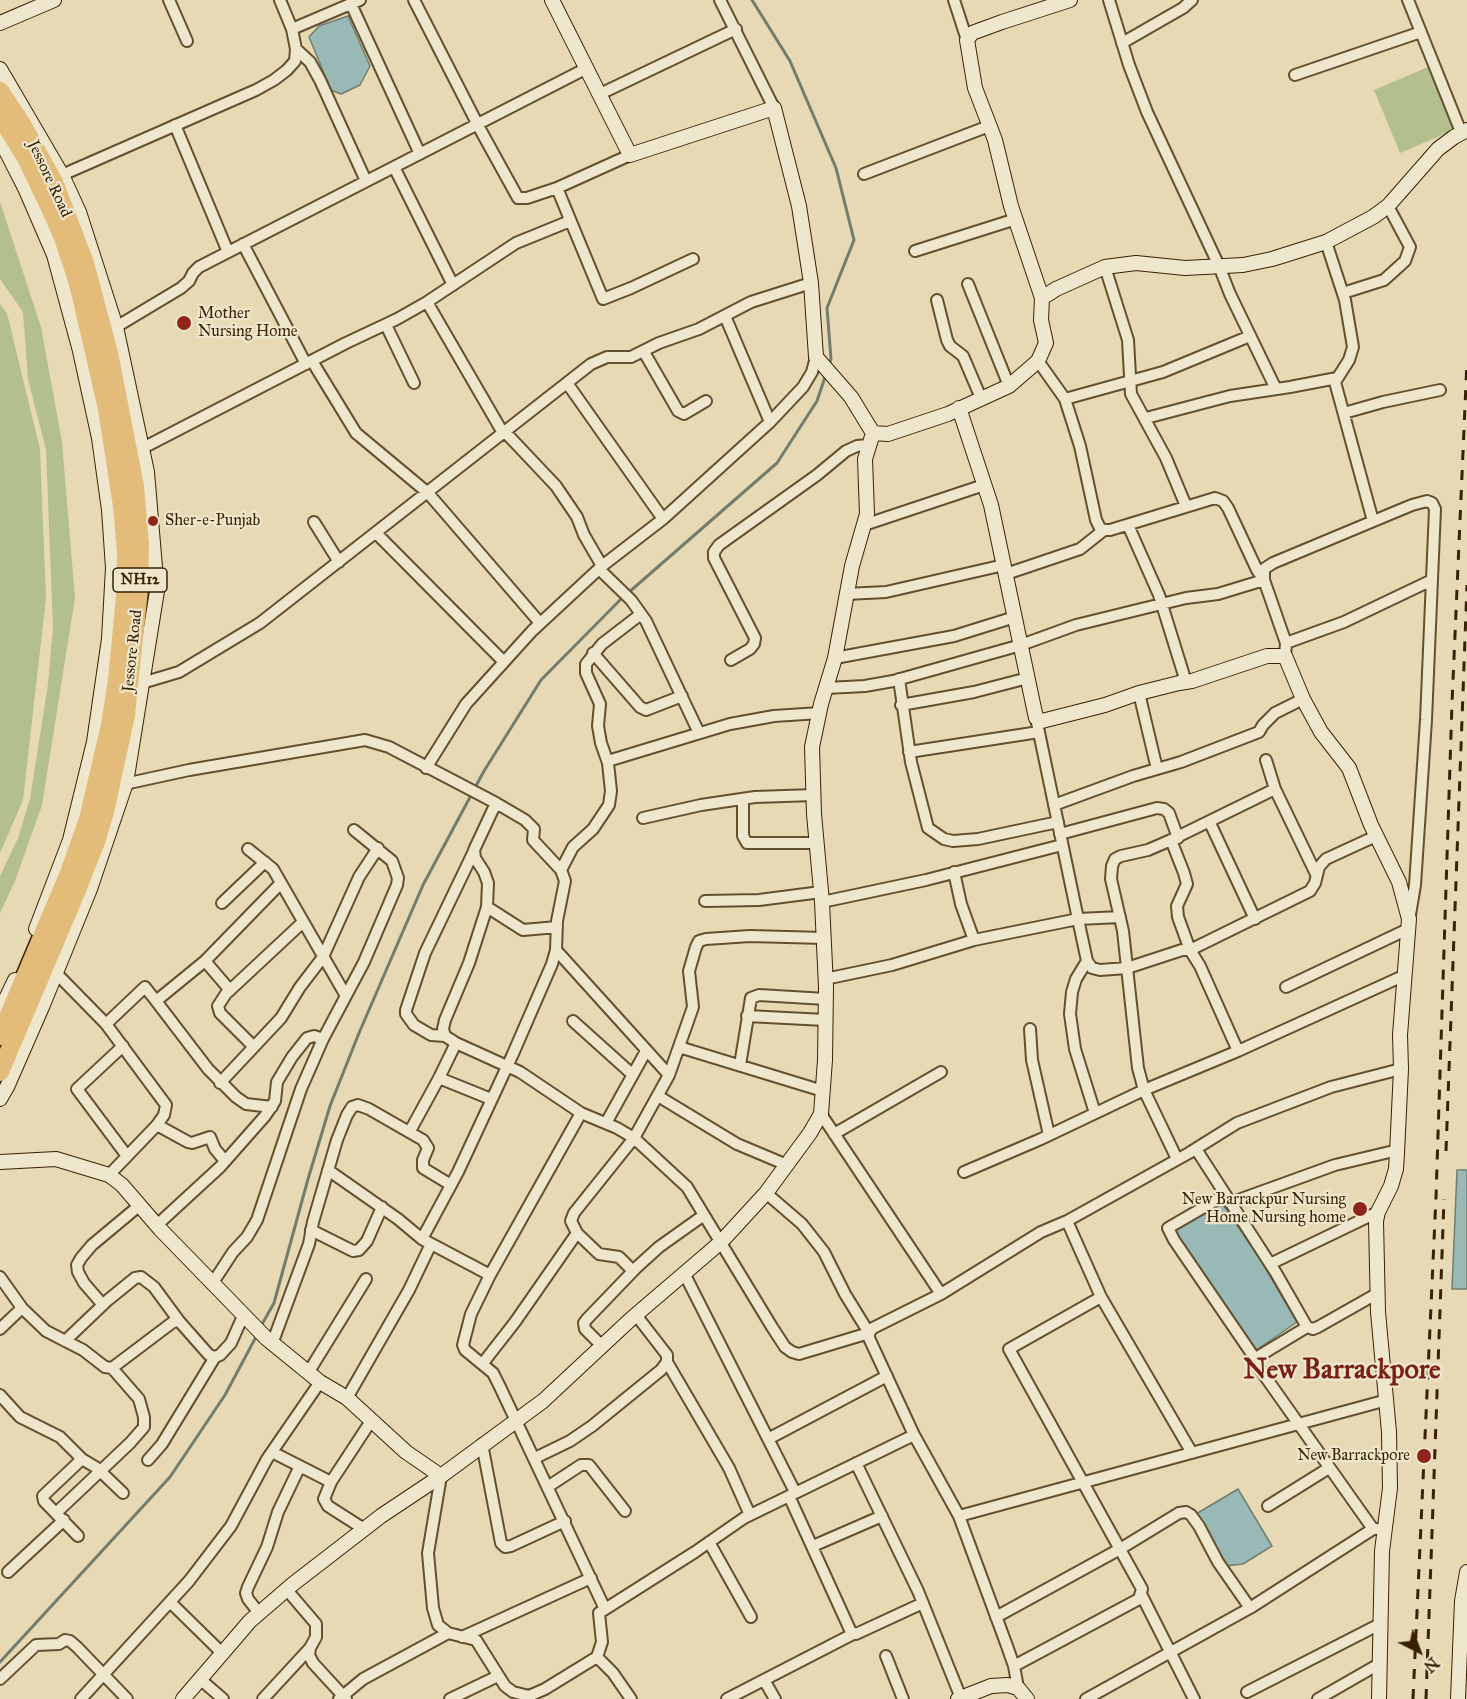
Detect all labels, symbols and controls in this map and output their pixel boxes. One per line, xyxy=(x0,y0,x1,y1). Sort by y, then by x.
street label: Jessore Road xyxy=(23,137,75,221)
place label: Mother Nursing Home xyxy=(198,304,297,342)
marker: Mother Nursing Home xyxy=(175,314,193,332)
place label: Sher-e-Punjab xyxy=(165,511,260,531)
marker: Sher-e-Punjab xyxy=(146,514,160,528)
road number: NH12 xyxy=(113,568,167,592)
street label: Jessore Road xyxy=(119,609,147,693)
place label: New Barrackpur Nursing Home Nursing home xyxy=(1182,1190,1346,1228)
marker: New Barrackpur Nursing Home Nursing home xyxy=(1351,1200,1369,1218)
district label: New Barrackpore xyxy=(1243,1354,1441,1388)
place label: New Barrackpore xyxy=(1297,1446,1410,1466)
marker: New Barrackpore xyxy=(1415,1447,1433,1465)
north arrow xyxy=(1389,1621,1449,1681)
text: N xyxy=(1420,1653,1443,1676)

